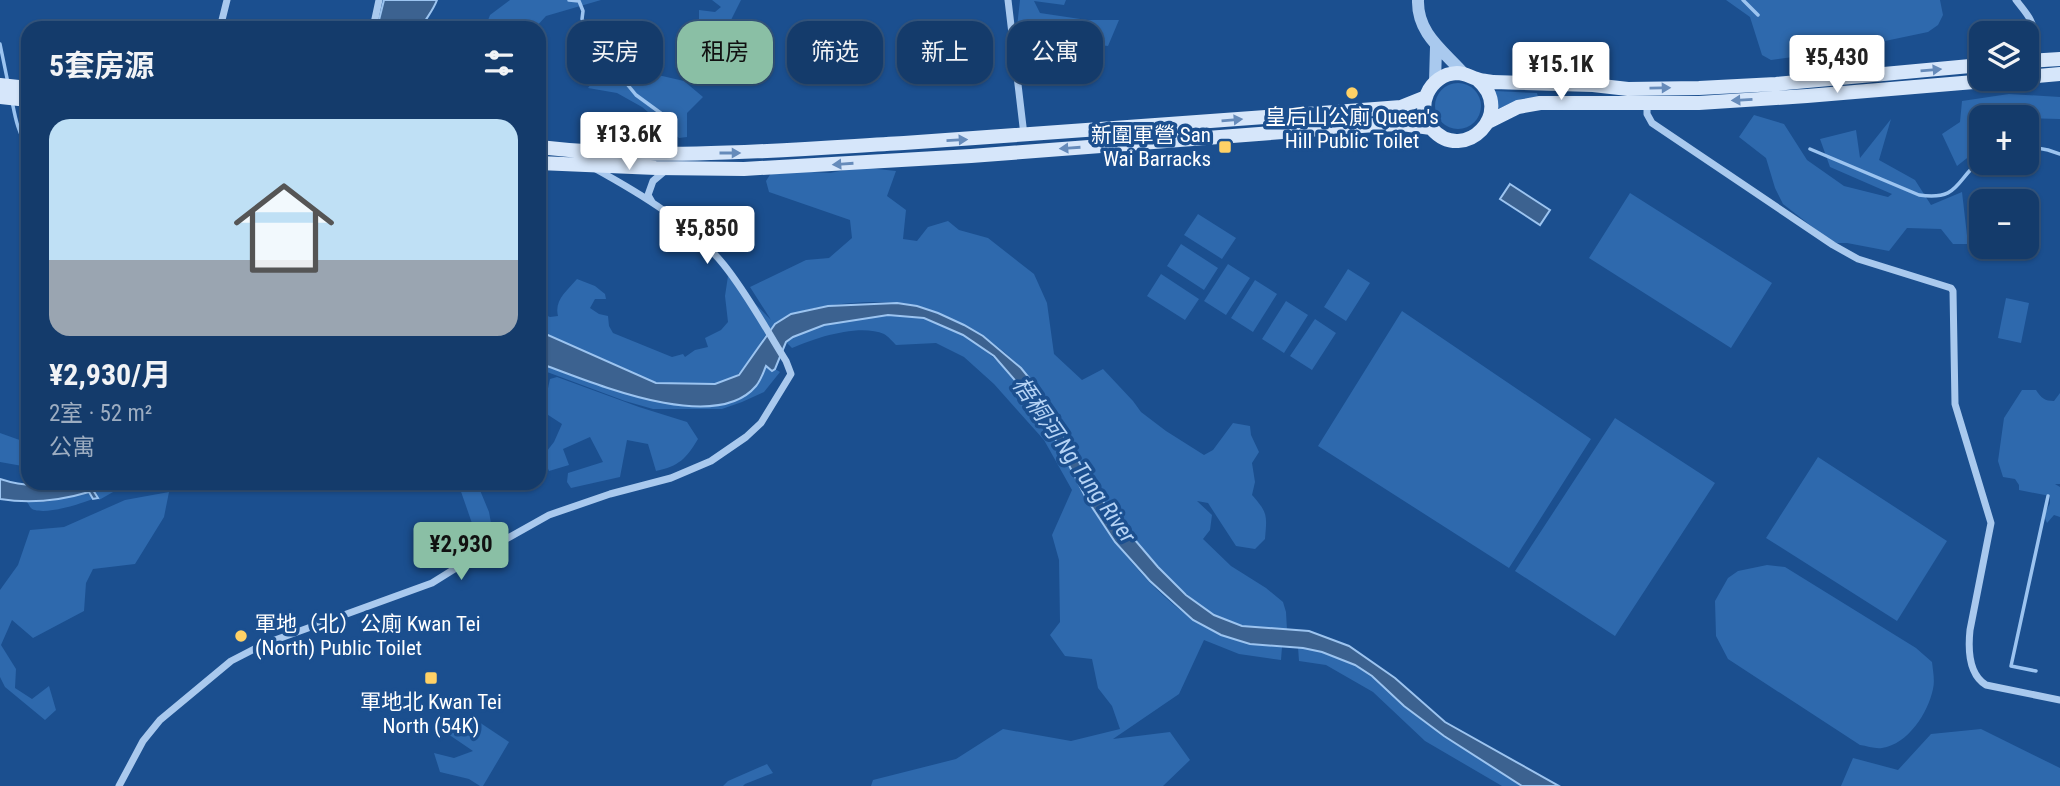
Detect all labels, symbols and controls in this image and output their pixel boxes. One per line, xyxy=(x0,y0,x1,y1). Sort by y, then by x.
chip: 买房 xyxy=(567,21,663,84)
chip: 租房 xyxy=(677,21,773,84)
chip: 筛选 xyxy=(787,21,883,84)
chip: 新上 xyxy=(897,21,993,84)
chip: 公寓 xyxy=(1007,21,1103,84)
map controls xyxy=(1969,21,2039,259)
button: layers xyxy=(1969,21,2039,91)
pin: ¥5,430 xyxy=(1780,36,1894,95)
pin: ¥15.1K xyxy=(1504,42,1618,102)
icon: filters xyxy=(480,44,518,82)
text: ¥5,430 xyxy=(1805,44,1869,71)
text: 5套房源 xyxy=(49,48,154,83)
text: ¥15.1K xyxy=(1528,51,1594,78)
one-way arrow xyxy=(1920,64,1942,75)
one-way arrow xyxy=(1649,82,1671,94)
marker: 皇后山公廁 Queen's Hill Public Toilet xyxy=(1344,85,1360,101)
one-way arrow xyxy=(1731,95,1753,106)
place label: 皇后山公廁 Queen's Hill Public Toilet xyxy=(1265,105,1439,153)
button: + xyxy=(1969,105,2039,175)
pin: ¥13.6K xyxy=(572,113,686,172)
one-way arrow xyxy=(1222,114,1244,125)
text: ¥13.6K xyxy=(596,121,662,148)
place label: 新圍軍營 San Wai Barracks xyxy=(1091,123,1211,171)
one-way arrow xyxy=(946,134,968,145)
marker: 新圍軍營 San Wai Barracks xyxy=(1217,139,1233,155)
one-way arrow xyxy=(1059,143,1081,154)
one-way arrow xyxy=(719,147,741,159)
one-way arrow xyxy=(832,158,854,169)
icon: home xyxy=(221,165,347,291)
button: − xyxy=(1969,189,2039,259)
pin: ¥5,850 xyxy=(650,206,764,266)
text: ¥5,850 xyxy=(675,215,739,242)
text: ¥2,930/月 xyxy=(49,357,171,392)
water label: 梧桐河 Ng Tung River xyxy=(1007,372,1142,549)
text: 2室 · 52 m² xyxy=(49,400,152,427)
text: 公寓 xyxy=(49,434,95,461)
pin: ¥2,930 xyxy=(404,522,518,582)
text: ¥2,930 xyxy=(429,531,493,558)
place label: 軍地（北）公廁 Kwan Tei (North) Public Toilet xyxy=(255,612,481,660)
marker: 軍地（北）公廁 Kwan Tei (North) Public Toilet xyxy=(233,628,249,644)
marker: 軍地北 Kwan Tei North (54K) xyxy=(423,670,439,686)
place label: 軍地北 Kwan Tei North (54K) xyxy=(360,690,502,738)

